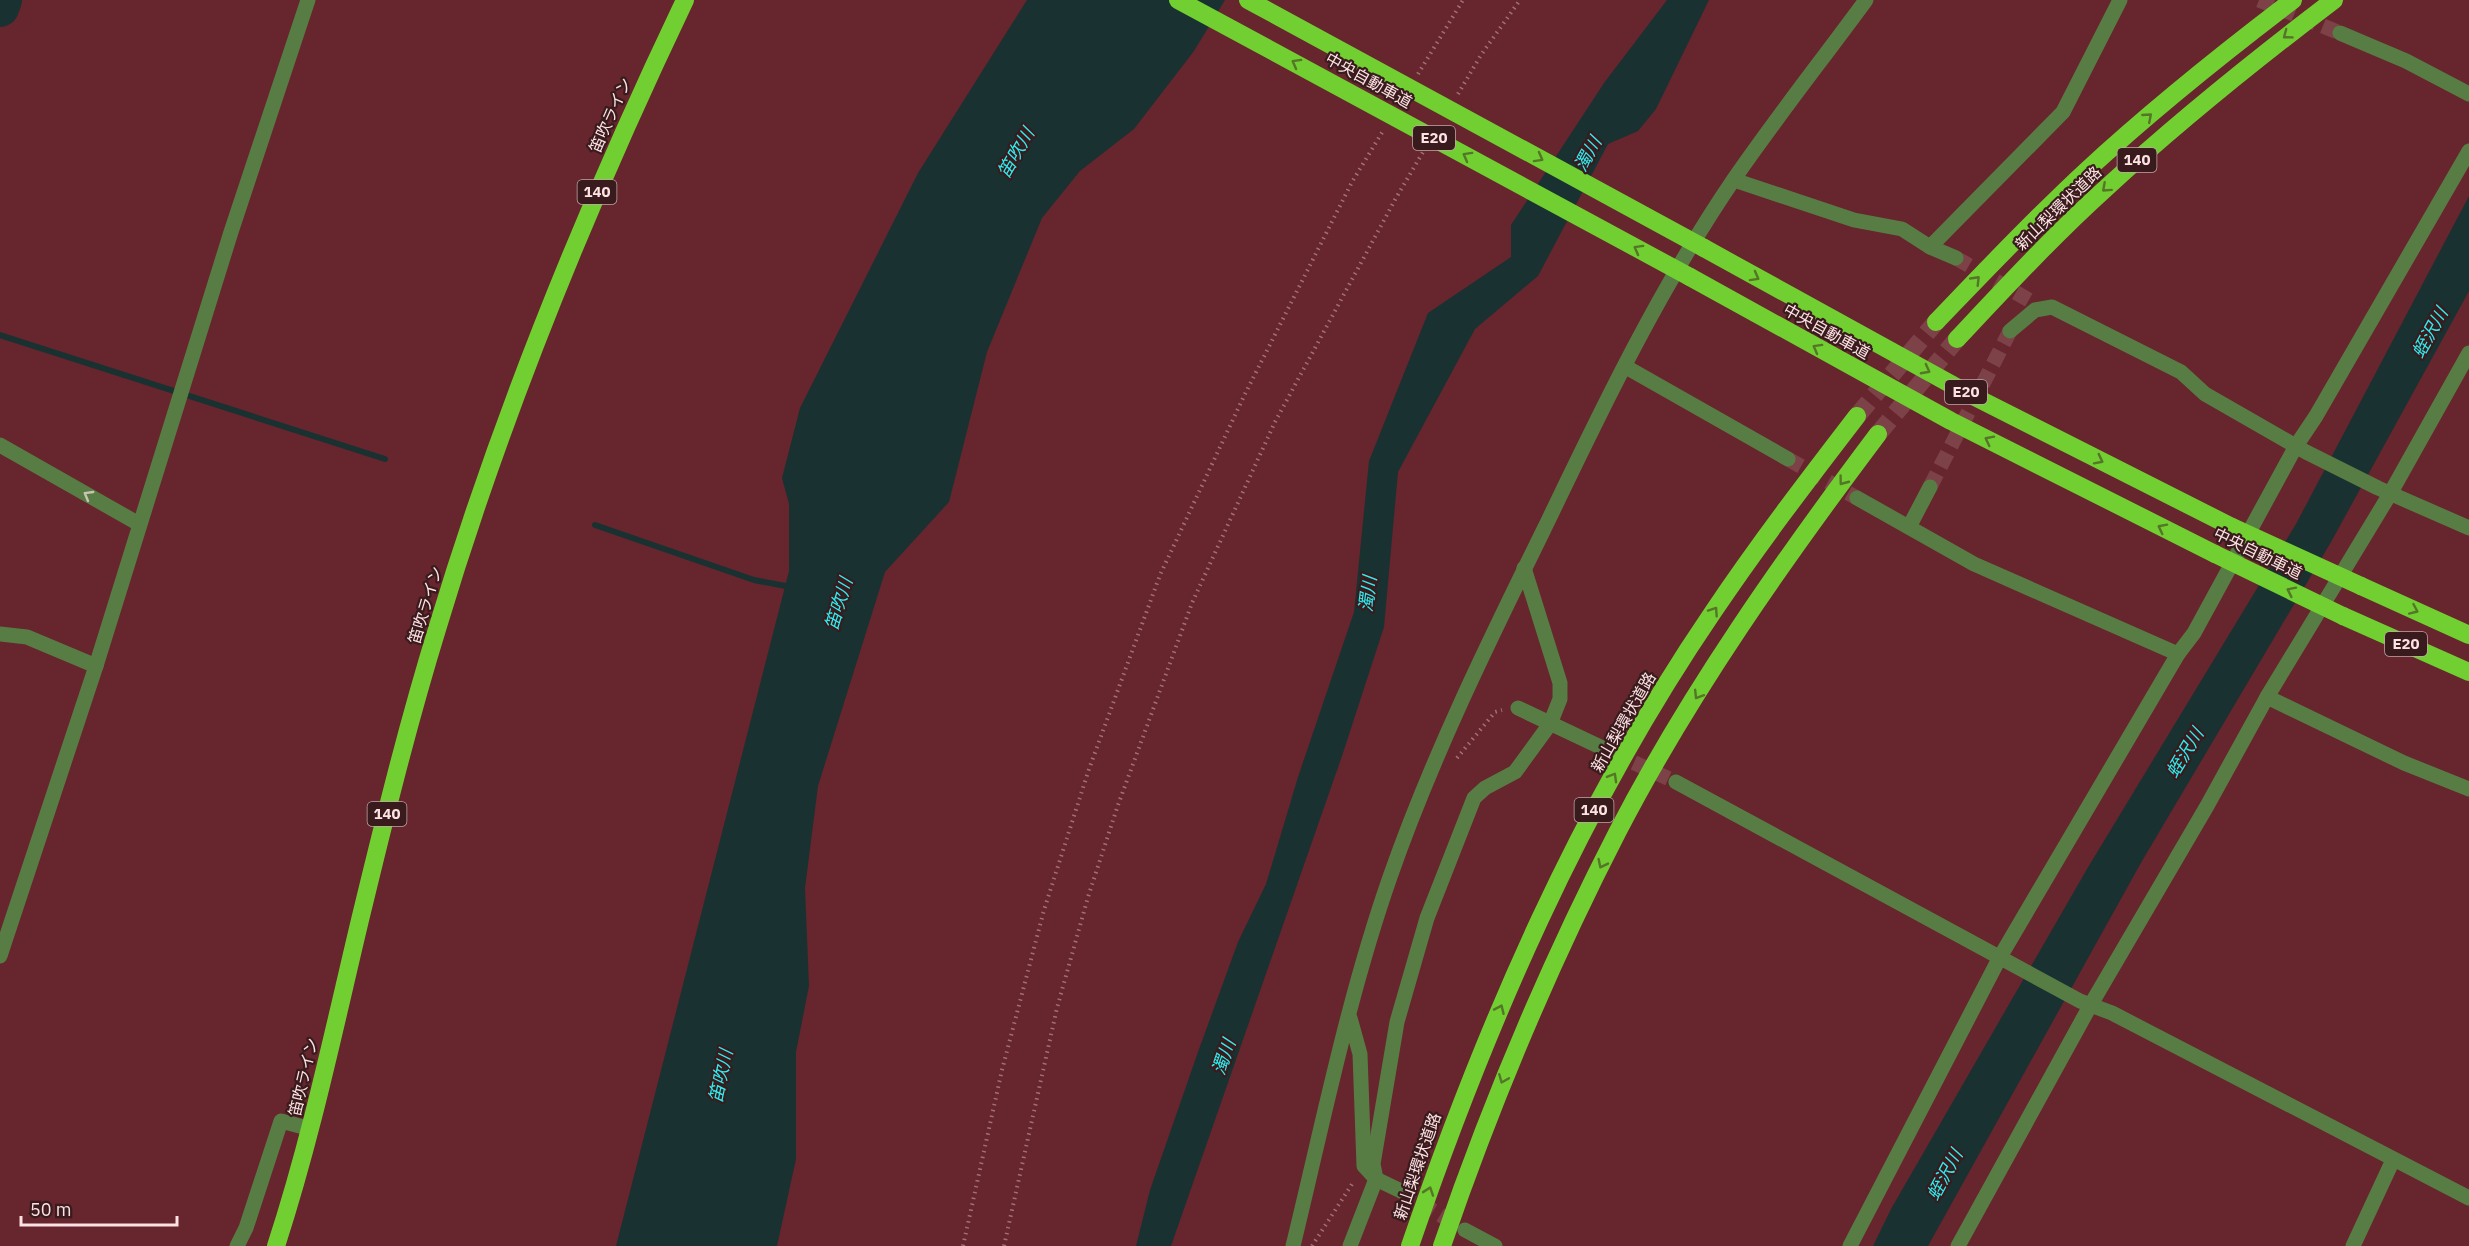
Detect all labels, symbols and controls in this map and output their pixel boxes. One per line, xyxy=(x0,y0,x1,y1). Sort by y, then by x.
one-way arrow xyxy=(2283,28,2294,39)
street label: 中央自動車道 xyxy=(1322,48,1416,112)
one-way arrow xyxy=(1292,59,1302,70)
street label: 笛吹ライン xyxy=(585,74,635,156)
one-way arrow xyxy=(2141,113,2152,124)
water label: 笛吹川 xyxy=(992,122,1040,182)
road number: E20 xyxy=(1413,126,1455,150)
water label: 濁川 xyxy=(1569,131,1607,175)
road number: 140 xyxy=(2118,148,2156,172)
one-way arrow xyxy=(1533,151,1543,162)
one-way arrow xyxy=(1463,152,1473,163)
street label: 新山梨環状道路 xyxy=(2011,162,2105,254)
road number: 140 xyxy=(578,180,616,204)
one-way arrow xyxy=(2102,181,2113,192)
one-way arrow xyxy=(1634,245,1644,256)
one-way arrow xyxy=(1749,270,1759,281)
one-way arrow xyxy=(1969,276,1980,287)
street label: 中央自動車道 xyxy=(1780,299,1874,363)
water label: 蛭沢川 xyxy=(2406,302,2454,362)
one-way arrow xyxy=(1813,344,1823,355)
one-way arrow xyxy=(1920,363,1931,375)
road number: E20 xyxy=(1945,380,1987,404)
one-way arrow xyxy=(1984,436,1995,447)
one-way arrow xyxy=(2093,453,2104,464)
one-way arrow xyxy=(1839,474,1850,485)
one-way arrow xyxy=(84,491,94,502)
street label: 中央自動車道 xyxy=(2210,523,2306,583)
one-way arrow xyxy=(2158,524,2169,536)
street label: 笛吹ライン xyxy=(404,564,446,646)
water label: 笛吹川 xyxy=(820,573,858,633)
water label: 濁川 xyxy=(1354,573,1381,613)
one-way arrow xyxy=(2286,586,2297,598)
one-way arrow xyxy=(2408,603,2419,615)
one-way arrow xyxy=(1707,606,1718,617)
road number: E20 xyxy=(2385,632,2427,656)
street label: 新山梨環状道路 xyxy=(1586,668,1660,776)
one-way arrow xyxy=(1695,688,1706,699)
water label: 蛭沢川 xyxy=(2161,722,2209,782)
one-way arrow xyxy=(1606,773,1617,784)
road number: 140 xyxy=(1574,798,1614,822)
road number: 140 xyxy=(368,802,406,826)
one-way arrow xyxy=(1598,858,1610,869)
one-way arrow xyxy=(1492,1004,1504,1015)
water label: 濁川 xyxy=(1207,1034,1241,1078)
street label: 笛吹ライン xyxy=(284,1036,322,1118)
water label: 笛吹川 xyxy=(704,1045,738,1105)
one-way arrow xyxy=(1498,1073,1510,1084)
street label: 新山梨環状道路 xyxy=(1389,1110,1445,1222)
water label: 蛭沢川 xyxy=(1922,1144,1968,1204)
one-way arrow xyxy=(1422,1186,1434,1197)
scale bar xyxy=(21,1189,177,1227)
text: 50 m xyxy=(30,1198,72,1221)

